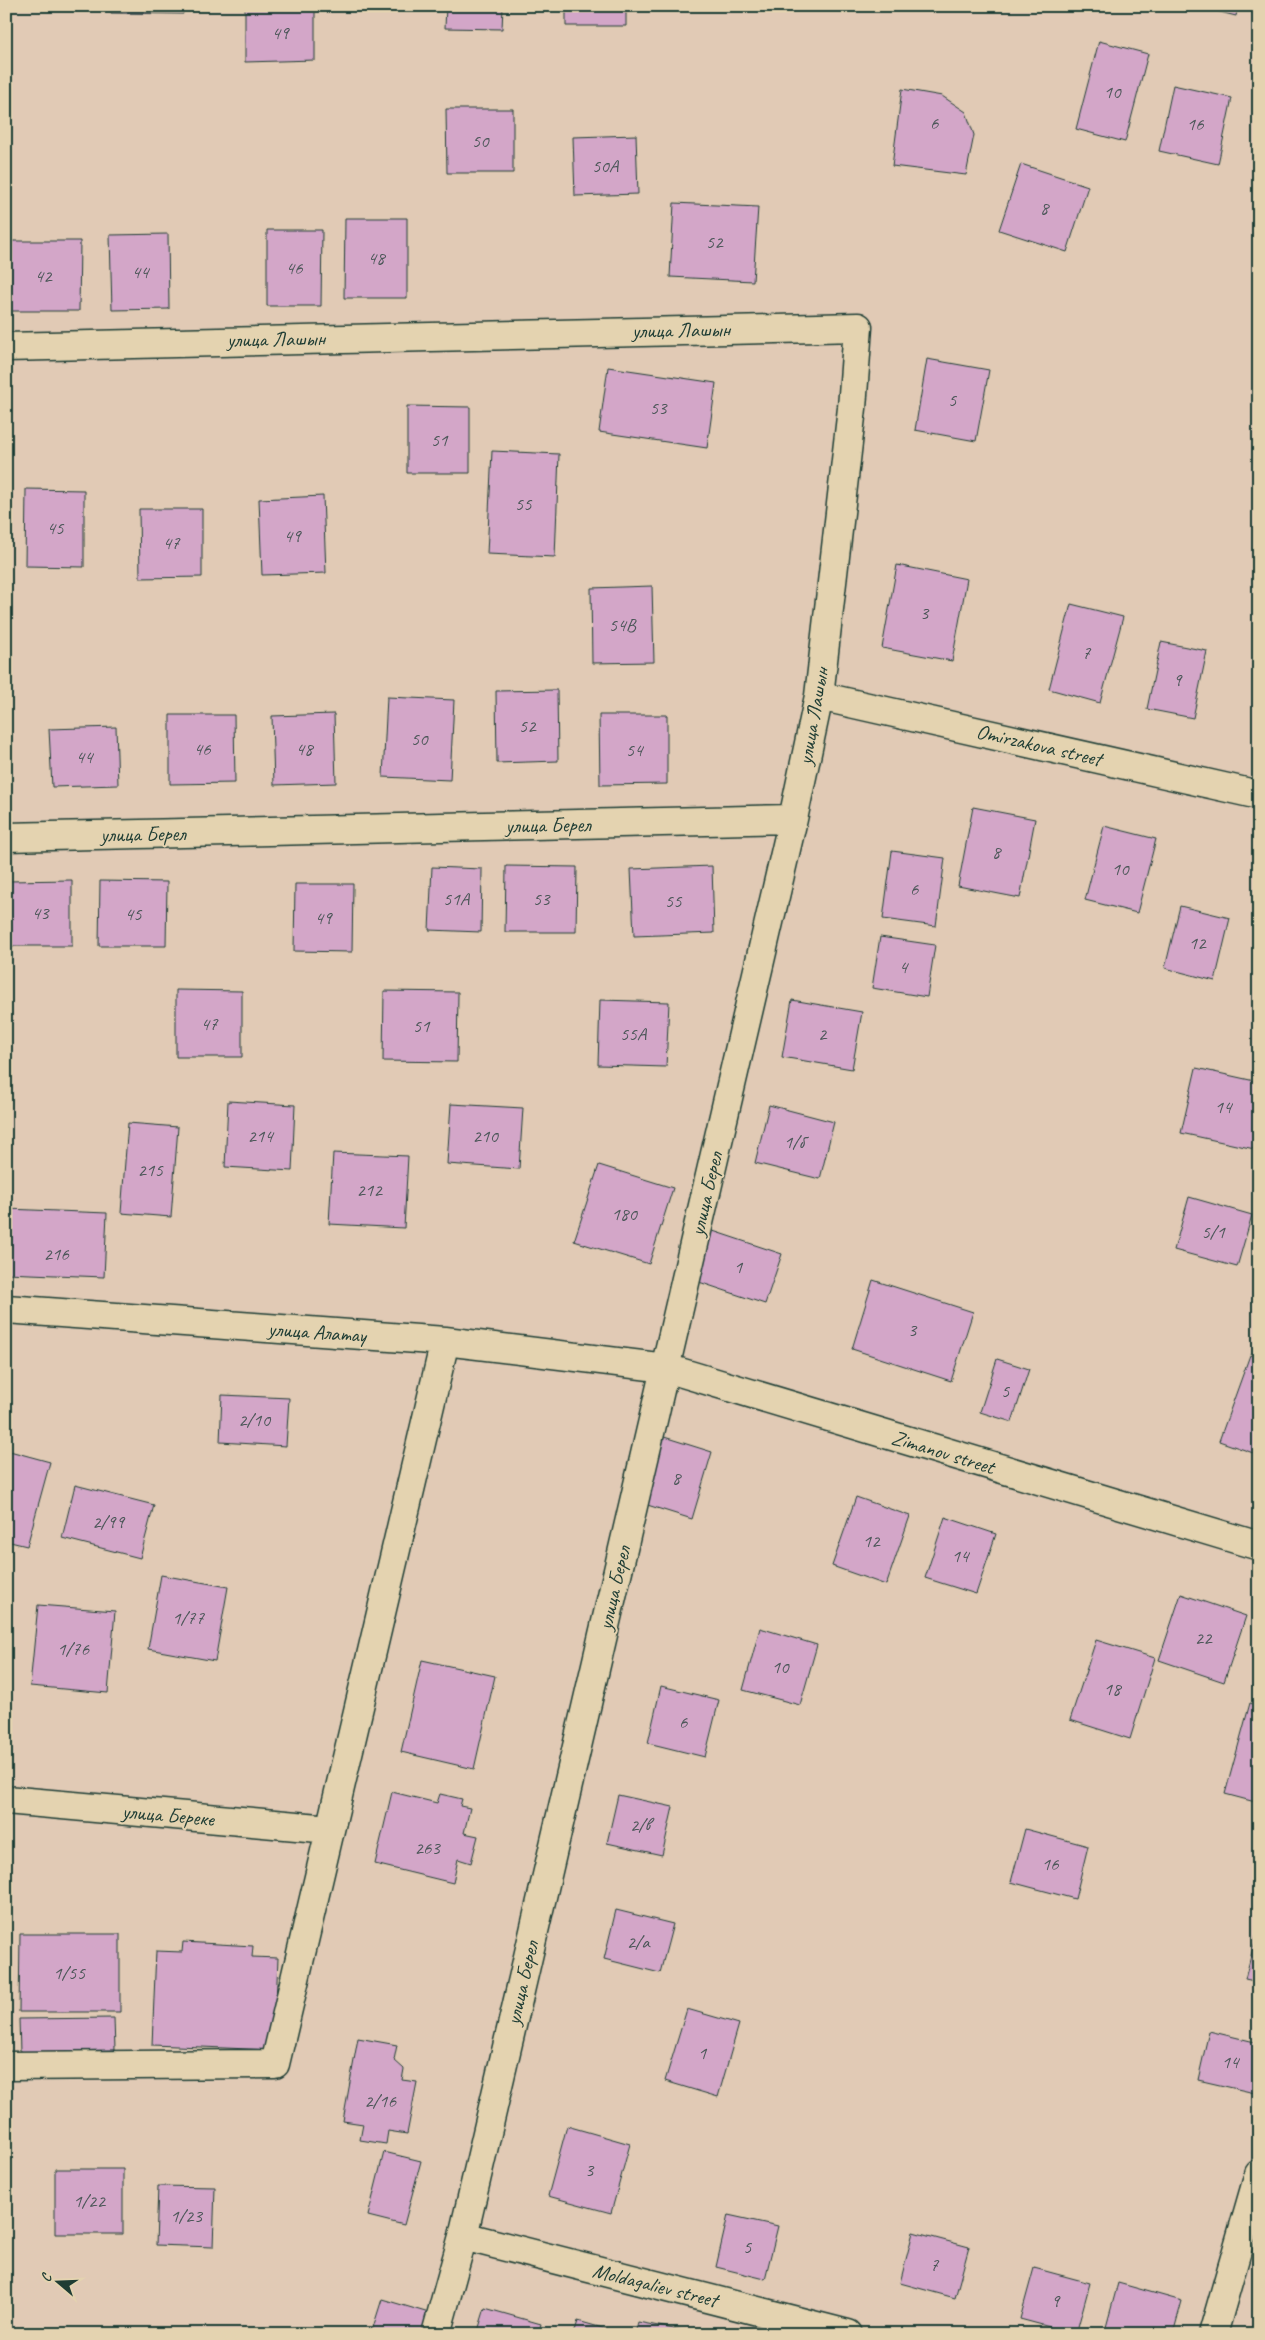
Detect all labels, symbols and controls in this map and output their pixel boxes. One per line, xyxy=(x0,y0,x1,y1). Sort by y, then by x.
house number: 49 xyxy=(271,21,290,45)
house number: 10 xyxy=(1103,80,1122,104)
house number: 6 xyxy=(930,111,940,135)
house number: 16 xyxy=(1186,112,1205,136)
house number: 50 xyxy=(471,129,490,153)
house number: 50А xyxy=(592,154,620,178)
house number: 8 xyxy=(1040,196,1051,220)
house number: 52 xyxy=(705,230,724,254)
house number: 48 xyxy=(367,246,387,270)
house number: 46 xyxy=(285,256,304,280)
house number: 44 xyxy=(131,260,151,284)
house number: 42 xyxy=(34,264,53,288)
street label: улица Лашын xyxy=(630,316,732,344)
street label: улица Лашын xyxy=(225,325,327,353)
house number: 5 xyxy=(948,388,958,412)
house number: 53 xyxy=(649,396,668,420)
house number: 51 xyxy=(430,428,449,452)
house number: 55 xyxy=(514,492,533,516)
house number: 45 xyxy=(46,516,65,540)
house number: 49 xyxy=(283,524,302,548)
house number: 47 xyxy=(162,531,181,555)
house number: 3 xyxy=(920,601,930,625)
house number: 54В xyxy=(609,613,637,637)
house number: 7 xyxy=(1082,641,1092,665)
street label: улица Лашын xyxy=(791,664,835,769)
house number: 9 xyxy=(1173,668,1183,692)
house number: 52 xyxy=(518,714,537,738)
street label: Omirzakova street xyxy=(974,718,1107,773)
house number: 50 xyxy=(410,727,429,751)
house number: 46 xyxy=(193,737,212,761)
house number: 48 xyxy=(295,737,315,761)
house number: 54 xyxy=(625,738,645,762)
house number: 44 xyxy=(75,745,95,769)
street label: улица Берел xyxy=(503,811,592,839)
street label: улица Берел xyxy=(98,820,187,848)
house number: 8 xyxy=(992,840,1003,864)
house number: 10 xyxy=(1111,857,1130,881)
house number: 6 xyxy=(910,877,920,901)
house number: 51А xyxy=(443,887,471,911)
house number: 53 xyxy=(532,887,551,911)
house number: 55 xyxy=(664,889,683,913)
house number: 43 xyxy=(31,901,50,925)
house number: 45 xyxy=(124,902,143,926)
house number: 49 xyxy=(314,906,333,930)
house number: 12 xyxy=(1188,931,1207,955)
house number: 4 xyxy=(899,955,910,979)
house number: 47 xyxy=(200,1012,219,1036)
house number: 51 xyxy=(412,1014,431,1038)
house number: 55А xyxy=(620,1022,648,1046)
house number: 2 xyxy=(818,1022,828,1046)
house number: 14 xyxy=(1214,1095,1234,1119)
house number: 214 xyxy=(247,1124,275,1148)
house number: 210 xyxy=(472,1124,499,1148)
house number: 1/б xyxy=(784,1130,809,1154)
street label: улица Берел xyxy=(683,1148,729,1240)
house number: 215 xyxy=(137,1158,164,1182)
house number: 212 xyxy=(356,1178,383,1202)
house number: 180 xyxy=(611,1202,638,1226)
house number: 5/1 xyxy=(1201,1220,1226,1244)
house number: 216 xyxy=(43,1242,70,1266)
house number: 1 xyxy=(734,1255,744,1279)
street label: улица Алатау xyxy=(265,1315,369,1349)
house number: 3 xyxy=(908,1318,918,1342)
house number: 5 xyxy=(1001,1379,1011,1403)
house number: 2/10 xyxy=(238,1408,271,1432)
street label: Zimanov street xyxy=(888,1424,1000,1481)
house number: 8 xyxy=(672,1466,683,1490)
house number: 2/99 xyxy=(92,1510,125,1534)
house number: 12 xyxy=(862,1529,881,1553)
street label: улица Берел xyxy=(591,1542,637,1634)
house number: 14 xyxy=(951,1544,971,1568)
house number: 1/77 xyxy=(172,1606,205,1630)
house number: 22 xyxy=(1194,1626,1213,1650)
house number: 1/76 xyxy=(57,1637,90,1661)
house number: 10 xyxy=(771,1655,790,1679)
house number: 18 xyxy=(1103,1677,1123,1701)
house number: 6 xyxy=(679,1710,689,1734)
street label: улица Береке xyxy=(119,1798,216,1832)
house number: 2/в xyxy=(630,1813,655,1837)
house number: 263 xyxy=(414,1836,441,1860)
house number: 16 xyxy=(1041,1852,1060,1876)
house number: 2/а xyxy=(626,1930,651,1954)
street label: улица Берел xyxy=(499,1937,545,2029)
house number: 1/55 xyxy=(53,1961,86,1985)
house number: 1 xyxy=(698,2041,708,2065)
house number: 14 xyxy=(1221,2050,1241,2074)
house number: 2/16 xyxy=(364,2089,397,2113)
house number: 3 xyxy=(585,2158,595,2182)
house number: 1/22 xyxy=(73,2189,106,2213)
house number: 1/23 xyxy=(170,2204,203,2228)
house number: 5 xyxy=(743,2235,753,2259)
house number: 7 xyxy=(930,2253,940,2277)
street label: Moldagaliev street xyxy=(590,2257,723,2314)
north arrow xyxy=(32,2258,82,2308)
text: С xyxy=(37,2270,56,2284)
house number: 9 xyxy=(1051,2289,1061,2313)

